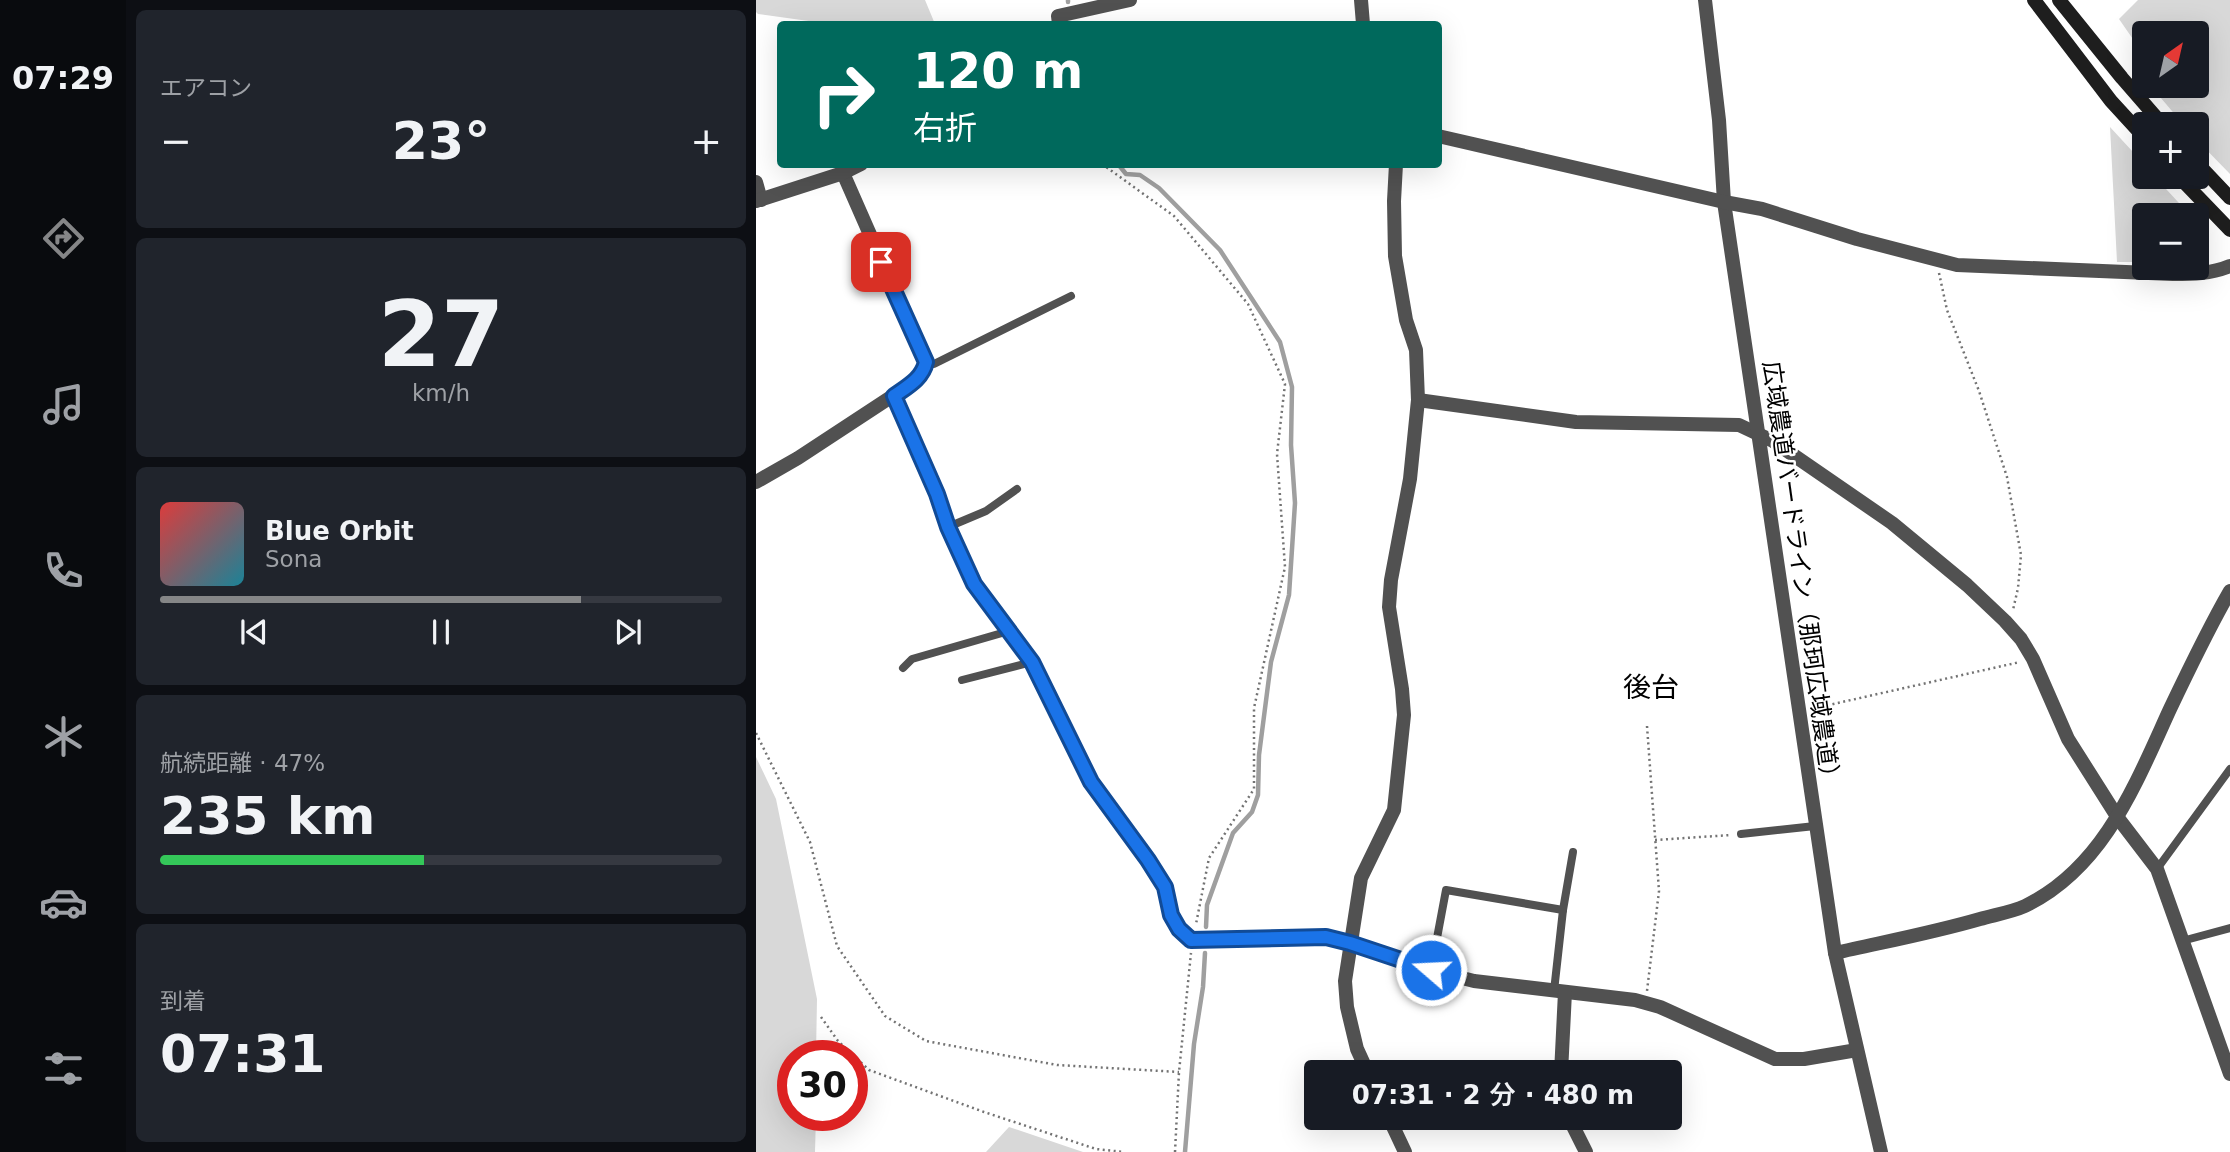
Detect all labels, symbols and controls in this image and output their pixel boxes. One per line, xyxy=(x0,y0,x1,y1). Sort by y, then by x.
north arrow xyxy=(2132,21,2208,98)
map controls xyxy=(2132,21,2209,280)
text: 120 m xyxy=(913,43,1083,100)
icon: right xyxy=(798,49,889,140)
text: 07:29 xyxy=(12,59,114,97)
text: エアコン xyxy=(160,75,252,101)
text: 右折 xyxy=(913,109,977,147)
text: 23° xyxy=(392,111,490,171)
button: + xyxy=(2132,112,2209,189)
text: − xyxy=(160,119,192,163)
text: + xyxy=(690,119,722,163)
button: − xyxy=(2132,203,2209,280)
icon: directions xyxy=(39,214,88,263)
pin xyxy=(851,232,911,292)
icon: arrive xyxy=(862,243,900,281)
text: 27 xyxy=(378,282,504,387)
street label: 広域農道バードライン（那珂広域農道） xyxy=(1757,359,1845,791)
icon: music xyxy=(39,380,88,429)
text: km/h xyxy=(412,380,470,406)
text: Blue Orbit xyxy=(265,516,414,546)
icon: phone xyxy=(39,546,88,595)
text: Sona xyxy=(265,546,322,572)
icon: previous xyxy=(235,613,273,651)
icon: pause xyxy=(422,613,460,651)
icon: next xyxy=(609,613,647,651)
district label: 後台 xyxy=(1623,671,1679,704)
icon: climate xyxy=(39,712,88,761)
text: 航続距離 · 47% xyxy=(160,750,325,776)
text: 235 km xyxy=(160,786,375,846)
icon: car xyxy=(39,878,88,927)
position arrow xyxy=(1394,933,1468,1007)
text: 到着 xyxy=(160,988,206,1014)
text: 07:31 xyxy=(160,1024,326,1084)
speed limit sign: 30 xyxy=(777,1040,868,1131)
icon: filters xyxy=(39,1044,88,1093)
text: 07:31 · 2 分 · 480 m xyxy=(1352,1080,1634,1110)

